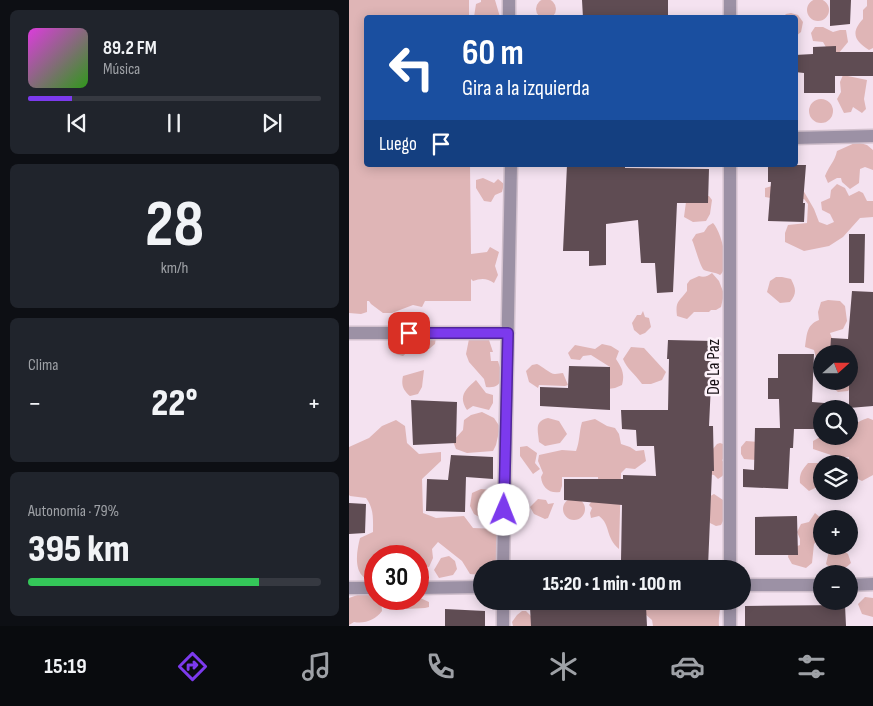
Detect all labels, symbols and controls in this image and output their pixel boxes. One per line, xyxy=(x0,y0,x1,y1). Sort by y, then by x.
text: 60 m xyxy=(462,32,524,75)
icon: left xyxy=(379,35,444,100)
text: 89.2 FM xyxy=(103,37,157,60)
text: Música xyxy=(103,60,140,79)
text: Gira a la izquierda xyxy=(462,75,590,102)
icon: previous xyxy=(63,109,91,137)
icon: pause xyxy=(160,109,188,137)
icon: next xyxy=(258,109,286,137)
icon: arrive xyxy=(427,130,455,158)
text: Luego xyxy=(379,133,417,156)
text: 28 xyxy=(145,187,204,265)
text: km/h xyxy=(161,259,188,278)
pin xyxy=(388,312,430,354)
icon: arrive xyxy=(395,319,423,347)
street label: De La Paz xyxy=(703,338,724,395)
north arrow xyxy=(813,345,858,390)
map controls xyxy=(813,345,858,610)
text: Clima xyxy=(28,356,58,375)
text: 22° xyxy=(151,381,198,426)
text: − xyxy=(28,387,42,420)
text: + xyxy=(307,387,321,420)
button: search xyxy=(813,400,858,445)
button: layers xyxy=(813,455,858,500)
position arrow xyxy=(477,483,529,535)
text: Autonomía · 79% xyxy=(28,502,119,521)
button: + xyxy=(813,510,858,555)
text: 395 km xyxy=(28,527,130,572)
speed limit sign: 30 xyxy=(364,545,429,610)
button: − xyxy=(813,565,858,610)
text: 15:20 · 1 min · 100 m xyxy=(543,573,681,596)
icon: directions xyxy=(175,649,210,684)
icon: music xyxy=(299,649,334,684)
icon: phone xyxy=(423,649,458,684)
icon: climate xyxy=(546,649,581,684)
icon: car xyxy=(670,649,705,684)
icon: filters xyxy=(794,649,829,684)
text: 15:19 xyxy=(44,653,87,680)

